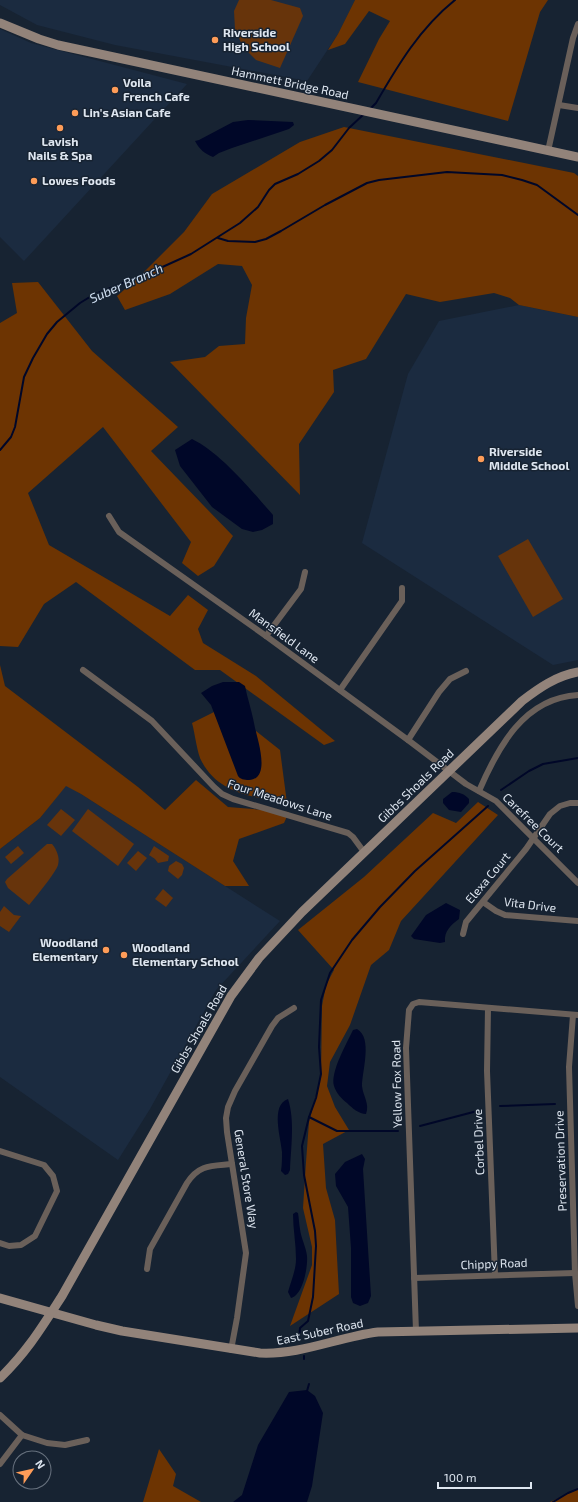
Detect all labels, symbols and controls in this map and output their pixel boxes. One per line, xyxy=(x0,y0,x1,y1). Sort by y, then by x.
place label: Riverside High School xyxy=(223,25,290,53)
marker: Riverside High School xyxy=(210,35,220,45)
street label: Hammett Bridge Road xyxy=(230,63,350,101)
place label: Voila French Cafe xyxy=(123,75,190,103)
marker: Voila French Cafe xyxy=(110,85,120,95)
place label: Lin's Asian Cafe xyxy=(83,105,171,119)
marker: Lin's Asian Cafe xyxy=(70,108,80,118)
marker: Lavish Nails & Spa xyxy=(55,123,65,133)
place label: Lavish Nails & Spa xyxy=(28,134,92,162)
place label: Lowes Foods xyxy=(42,173,116,187)
marker: Lowes Foods xyxy=(29,176,39,186)
water label: Suber Branch xyxy=(87,260,165,306)
place label: Riverside Middle School xyxy=(489,444,569,472)
marker: Riverside Middle School xyxy=(476,454,486,464)
street label: Mansfield Lane xyxy=(247,605,322,665)
street label: Gibbs Shoals Road xyxy=(374,745,456,825)
street label: Four Meadows Lane xyxy=(226,776,334,823)
street label: Carefree Court xyxy=(500,790,567,855)
street label: Elexa Court xyxy=(462,849,513,906)
street label: Vita Drive xyxy=(503,894,557,914)
place label: Woodland Elementary xyxy=(32,935,98,964)
place label: Woodland Elementary School xyxy=(132,940,239,969)
marker: Woodland Elementary xyxy=(101,945,111,955)
marker: Woodland Elementary School xyxy=(119,950,129,960)
street label: Gibbs Shoals Road xyxy=(167,982,229,1075)
street label: Yellow Fox Road xyxy=(388,1040,404,1128)
street label: Corbel Drive xyxy=(470,1109,486,1175)
street label: Preservation Drive xyxy=(551,1110,569,1212)
street label: General Store Way xyxy=(232,1128,262,1230)
street label: Chippy Road xyxy=(460,1255,528,1271)
street label: East Suber Road xyxy=(275,1315,364,1347)
north arrow xyxy=(12,1450,52,1490)
text: N xyxy=(33,1457,48,1471)
scale bar xyxy=(438,1464,531,1490)
text: 100 m xyxy=(444,1470,476,1484)

